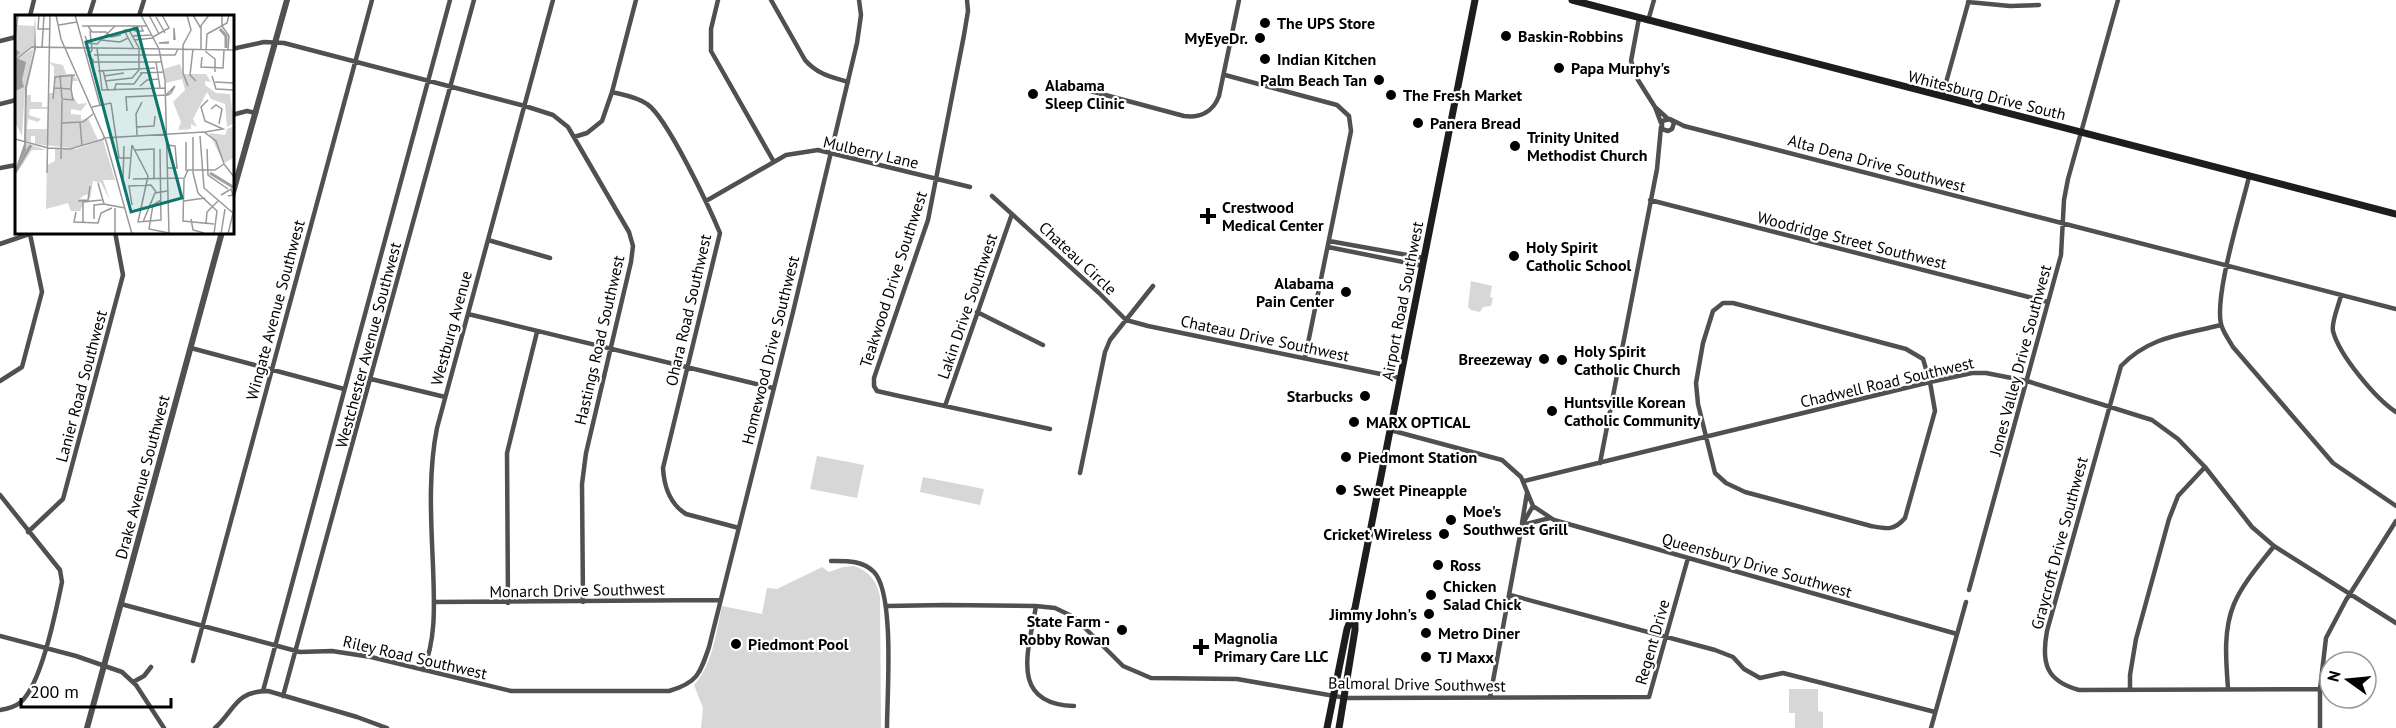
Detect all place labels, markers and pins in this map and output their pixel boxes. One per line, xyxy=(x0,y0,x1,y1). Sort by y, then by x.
place label: The UPS Store xyxy=(1277,13,1375,33)
marker: The UPS Store xyxy=(1258,16,1272,30)
place label: Baskin-Robbins xyxy=(1518,26,1623,46)
place label: MyEyeDr. xyxy=(1185,28,1248,48)
marker: Baskin-Robbins xyxy=(1499,29,1513,43)
marker: MyEyeDr. xyxy=(1253,31,1267,45)
place label: Indian Kitchen xyxy=(1277,49,1376,69)
marker: Indian Kitchen xyxy=(1258,52,1272,66)
place label: Papa Murphy's xyxy=(1571,58,1670,78)
marker: Papa Murphy's xyxy=(1552,61,1566,75)
place label: Palm Beach Tan xyxy=(1260,70,1367,90)
marker: Palm Beach Tan xyxy=(1372,73,1386,87)
place label: Alabama Sleep Clinic xyxy=(1045,75,1125,113)
place label: The Fresh Market xyxy=(1403,85,1523,105)
marker: Alabama Sleep Clinic xyxy=(1026,87,1040,101)
marker: The Fresh Market xyxy=(1384,88,1398,102)
place label: Panera Bread xyxy=(1430,113,1521,133)
marker: Panera Bread xyxy=(1411,116,1425,130)
place label: Trinity United Methodist Church xyxy=(1527,127,1647,165)
marker: Trinity United Methodist Church xyxy=(1508,139,1522,153)
place label: Crestwood Medical Center xyxy=(1222,197,1324,235)
marker: Crestwood Medical Center xyxy=(1199,207,1217,225)
place label: Holy Spirit Catholic School xyxy=(1526,237,1632,275)
marker: Holy Spirit Catholic School xyxy=(1507,249,1521,263)
place label: Alabama Pain Center xyxy=(1256,273,1334,311)
marker: Alabama Pain Center xyxy=(1339,285,1353,299)
place label: Holy Spirit Catholic Church xyxy=(1574,341,1681,379)
place label: Breezeway xyxy=(1458,349,1532,369)
marker: Breezeway xyxy=(1537,352,1551,366)
marker: Holy Spirit Catholic Church xyxy=(1555,353,1569,367)
place label: Starbucks xyxy=(1287,386,1353,406)
marker: Starbucks xyxy=(1358,389,1372,403)
place label: Huntsville Korean Catholic Community xyxy=(1564,392,1701,430)
marker: Huntsville Korean Catholic Community xyxy=(1545,404,1559,418)
place label: MARX OPTICAL xyxy=(1366,412,1471,432)
marker: MARX OPTICAL xyxy=(1347,415,1361,429)
place label: Piedmont Station xyxy=(1358,447,1477,467)
marker: Piedmont Station xyxy=(1339,450,1353,464)
place label: Sweet Pineapple xyxy=(1353,480,1467,500)
marker: Sweet Pineapple xyxy=(1334,483,1348,497)
place label: Moe's Southwest Grill xyxy=(1463,501,1568,539)
marker: Moe's Southwest Grill xyxy=(1444,513,1458,527)
place label: Cricket Wireless xyxy=(1323,524,1432,544)
marker: Cricket Wireless xyxy=(1437,527,1451,541)
place label: Ross xyxy=(1450,555,1481,575)
marker: Ross xyxy=(1431,558,1445,572)
place label: Chicken Salad Chick xyxy=(1443,576,1521,614)
marker: Chicken Salad Chick xyxy=(1424,588,1438,602)
place label: Jimmy John's xyxy=(1328,604,1417,624)
marker: Jimmy John's xyxy=(1422,607,1436,621)
place label: State Farm - Robby Rowan xyxy=(1019,611,1110,649)
marker: State Farm - Robby Rowan xyxy=(1115,623,1129,637)
place label: Metro Diner xyxy=(1438,623,1520,643)
marker: Metro Diner xyxy=(1419,626,1433,640)
place label: Magnolia Primary Care LLC xyxy=(1214,628,1328,666)
place label: Piedmont Pool xyxy=(748,634,849,654)
marker: Piedmont Pool xyxy=(729,637,743,651)
marker: Magnolia Primary Care LLC xyxy=(1192,638,1210,656)
place label: TJ Maxx xyxy=(1438,647,1494,667)
marker: TJ Maxx xyxy=(1419,650,1433,664)

